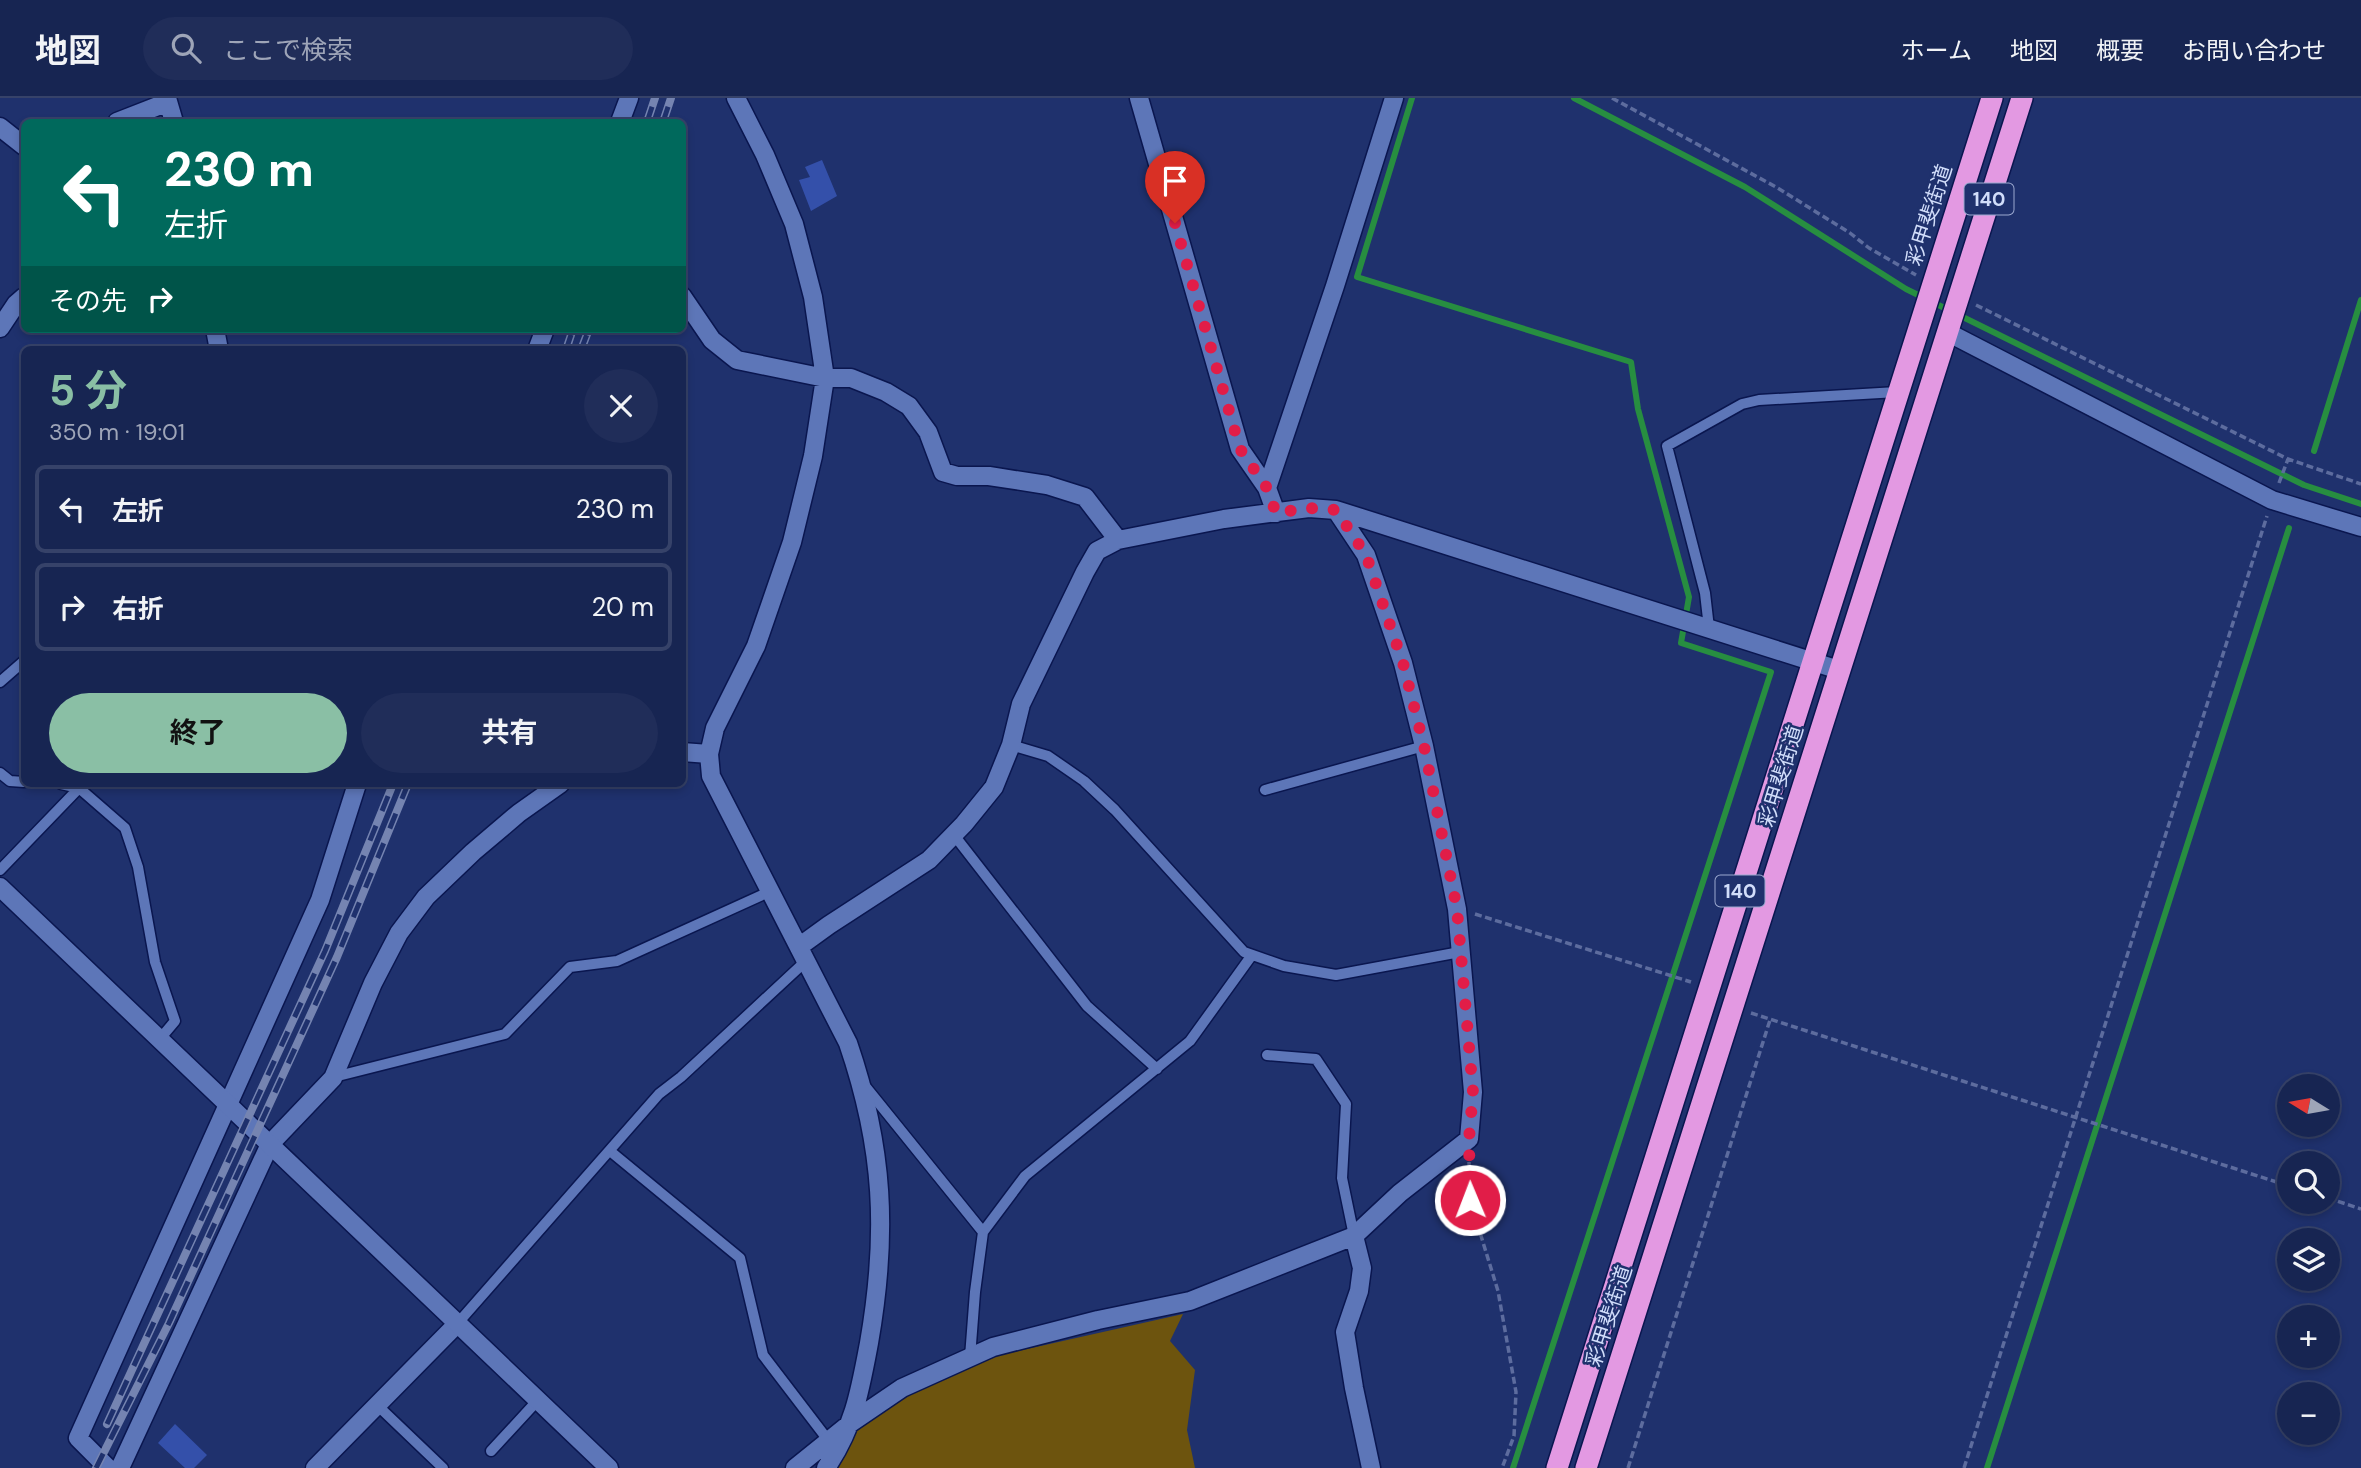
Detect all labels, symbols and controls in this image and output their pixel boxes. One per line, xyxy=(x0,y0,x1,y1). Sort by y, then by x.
search box xyxy=(143,17,633,80)
text: 地図 xyxy=(35,29,101,72)
icon: search xyxy=(167,29,205,67)
text: ここで検索 xyxy=(223,33,353,67)
text: ホーム xyxy=(1901,35,1972,66)
text: 地図 xyxy=(2010,35,2058,66)
text: 概要 xyxy=(2096,35,2144,66)
text: お問い合わせ xyxy=(2182,35,2326,66)
text: 230 m xyxy=(164,137,314,201)
icon: left xyxy=(49,147,140,238)
pin xyxy=(1145,151,1205,223)
street label: 彩甲斐街道 xyxy=(1899,161,1959,269)
icon: arrive xyxy=(1156,162,1194,200)
road number: 140 xyxy=(1965,184,2014,214)
text: 左折 xyxy=(164,204,228,246)
icon: right xyxy=(141,280,179,318)
text: その先 xyxy=(49,284,127,318)
text: 5 分 xyxy=(49,363,127,418)
button: close xyxy=(584,369,658,443)
text: 350 m · 19:01 xyxy=(49,417,185,447)
icon: left xyxy=(53,490,91,528)
text: 230 m xyxy=(576,492,654,526)
text: 左折 xyxy=(112,494,164,528)
icon: right xyxy=(53,588,91,626)
text: 20 m xyxy=(591,590,654,624)
text: 右折 xyxy=(112,592,164,626)
button: 終了 xyxy=(49,693,347,773)
button: 共有 xyxy=(361,693,658,773)
street label: 彩甲斐街道 xyxy=(1752,722,1810,830)
road number: 140 xyxy=(1716,876,1764,906)
north arrow xyxy=(2277,1074,2340,1138)
map controls xyxy=(2277,1074,2340,1445)
button: search xyxy=(2277,1151,2340,1214)
position arrow xyxy=(1433,1163,1507,1237)
button: layers xyxy=(2277,1228,2340,1291)
street label: 彩甲斐街道 xyxy=(1579,1262,1639,1370)
button: + xyxy=(2277,1305,2340,1368)
button: − xyxy=(2277,1382,2340,1445)

